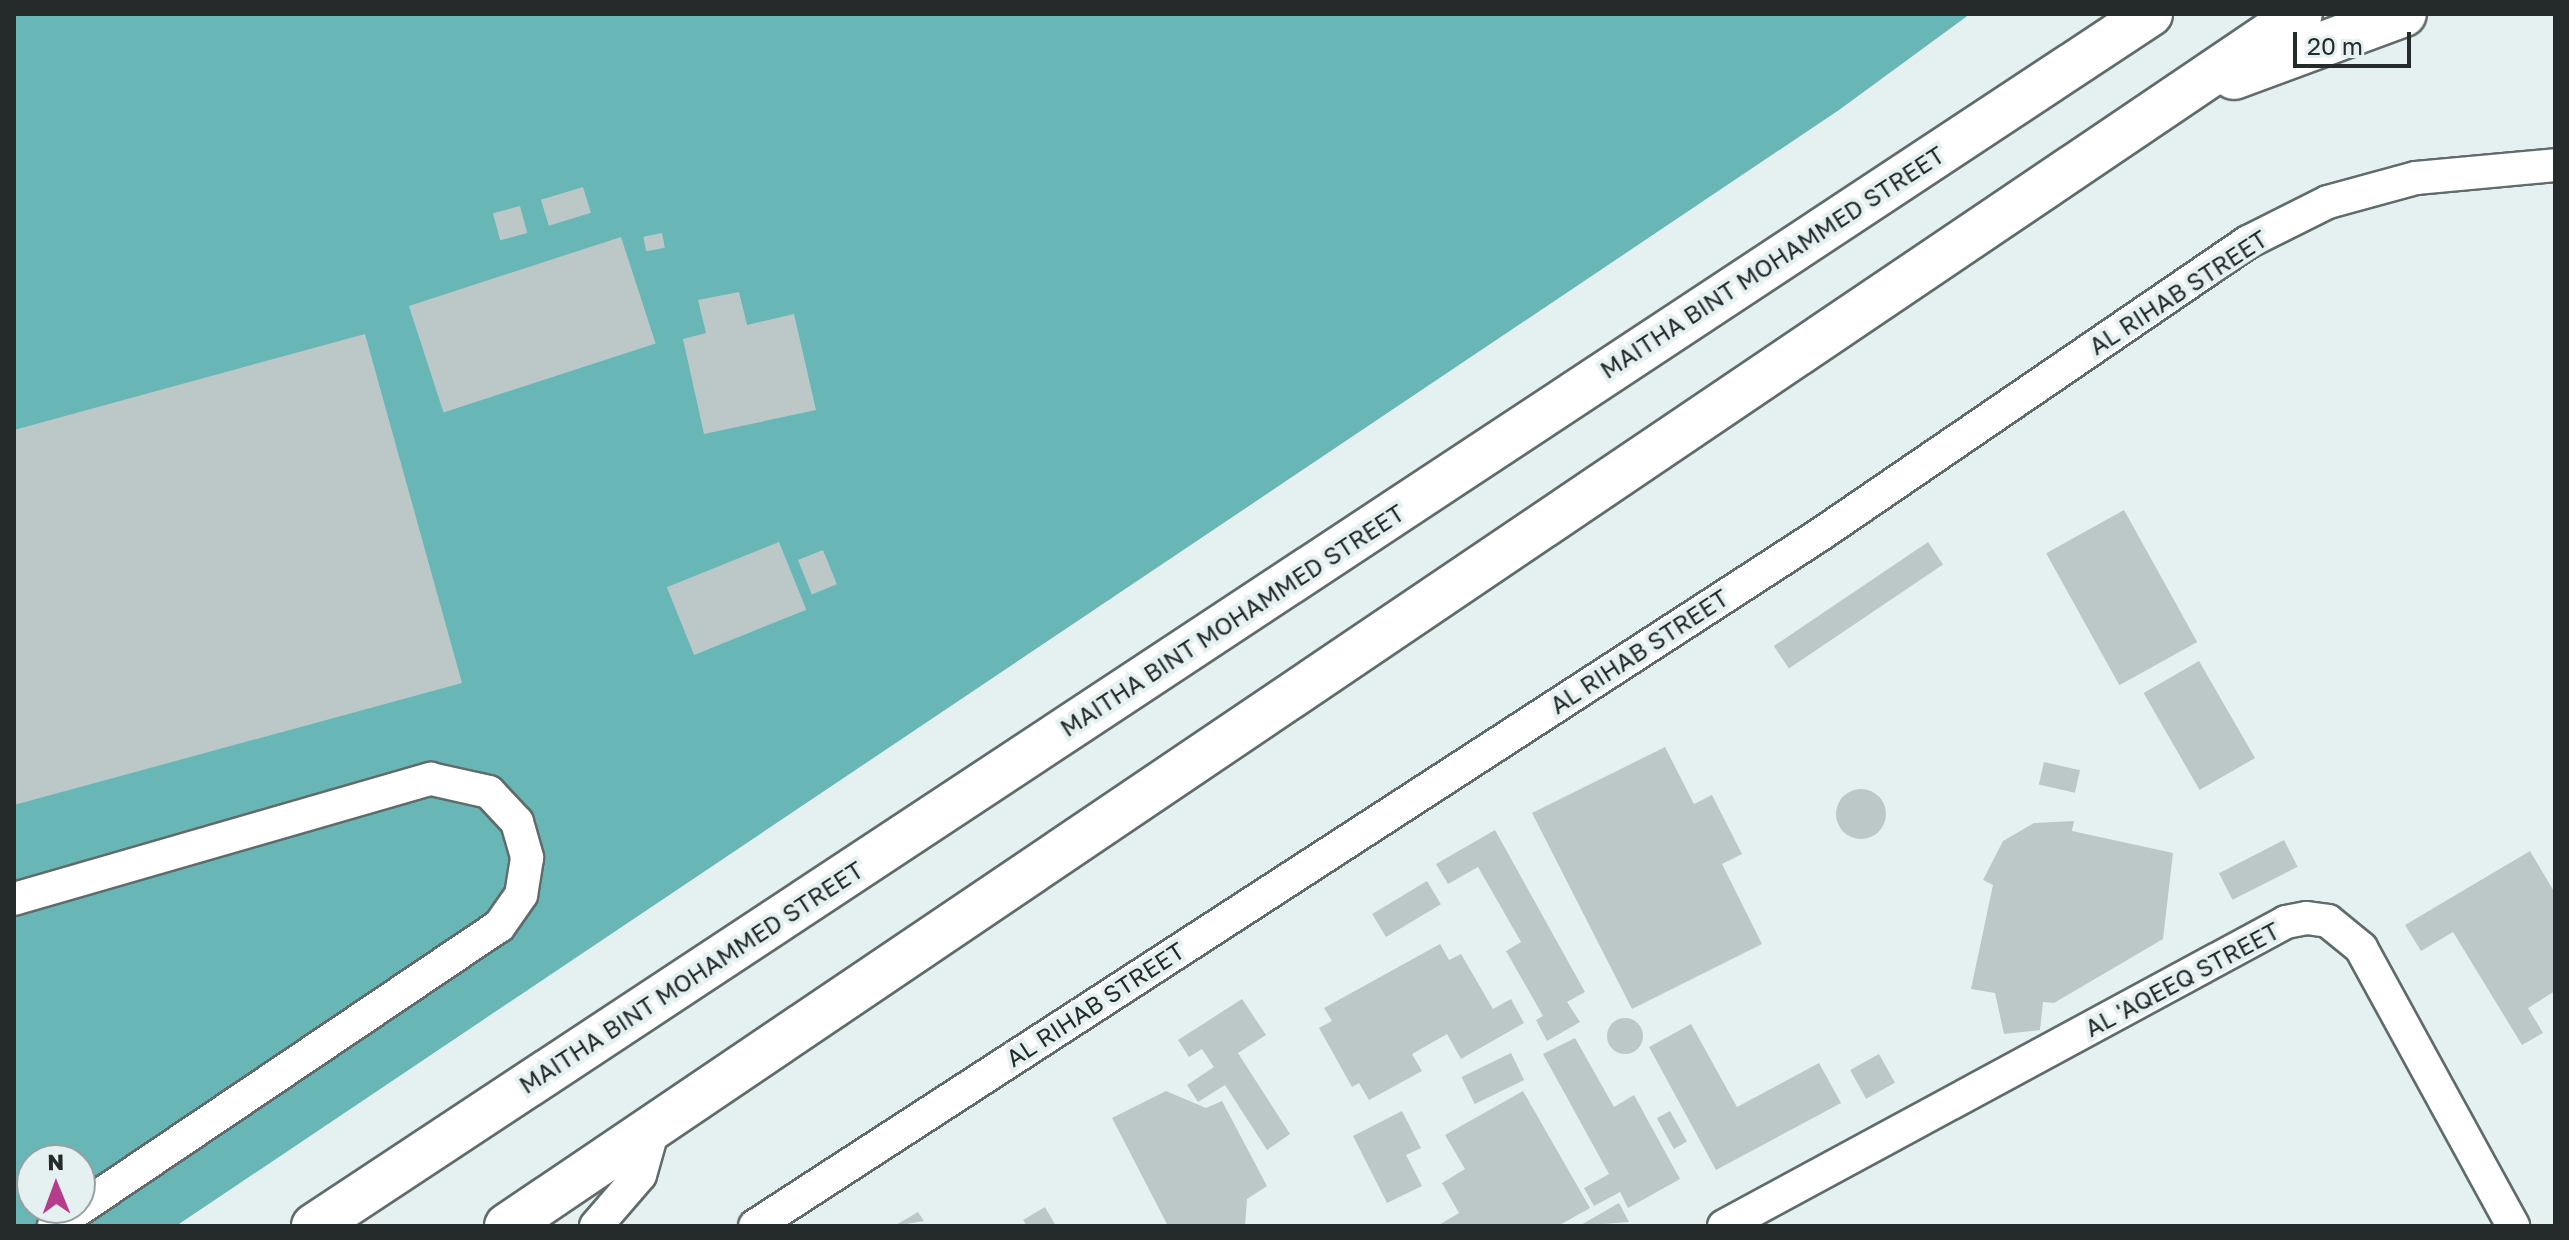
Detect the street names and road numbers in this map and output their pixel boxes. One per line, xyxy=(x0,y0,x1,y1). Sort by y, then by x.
street label: MAITHA BINT MOHAMMED STREET xyxy=(1595,140,1949,384)
street label: AL RIHAB STREET xyxy=(2083,224,2273,360)
street label: MAITHA BINT MOHAMMED STREET xyxy=(1055,498,1409,742)
street label: AL RIHAB STREET xyxy=(1544,583,1734,719)
street label: MAITHA BINT MOHAMMED STREET xyxy=(514,855,868,1099)
street label: AL 'AQEEQ STREET xyxy=(2080,916,2284,1042)
street label: AL RIHAB STREET xyxy=(1000,936,1190,1072)

